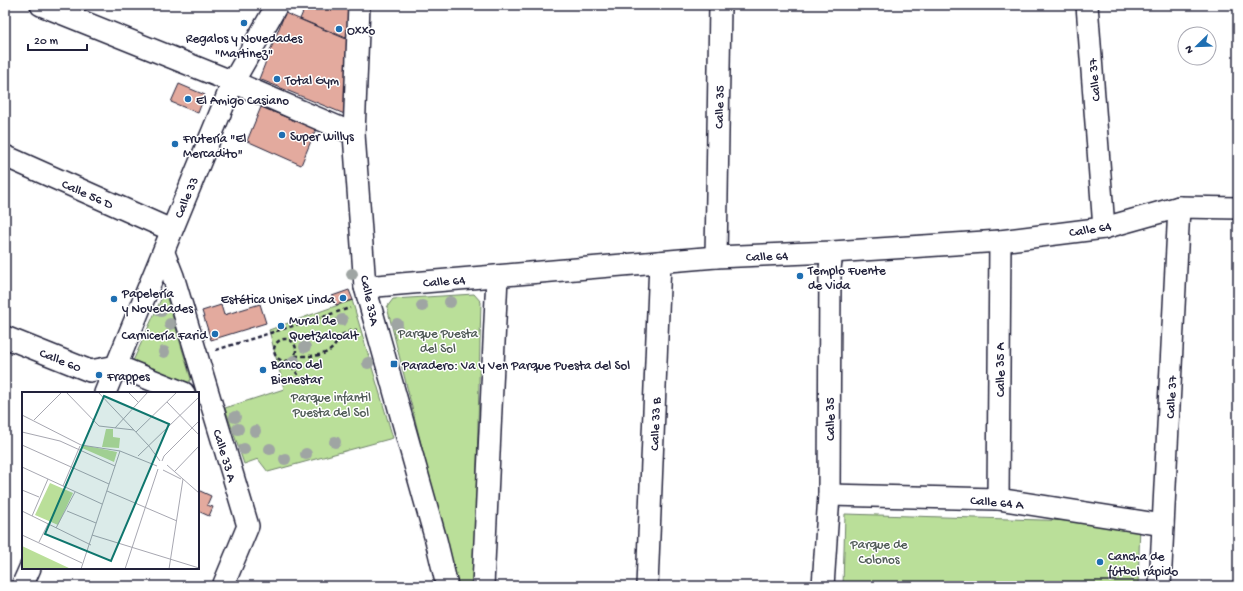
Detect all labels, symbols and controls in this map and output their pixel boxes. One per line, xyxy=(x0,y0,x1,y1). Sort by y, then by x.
marker: Regalos y Novedades "Martinez" xyxy=(239,18,249,28)
marker: Oxxo xyxy=(334,24,344,34)
place label: Oxxo xyxy=(347,24,375,39)
scale bar xyxy=(28,26,87,52)
north arrow xyxy=(1177,26,1217,66)
place label: Regalos y Novedades "Martinez" xyxy=(186,32,304,62)
text: 20 m xyxy=(34,35,59,49)
text: N xyxy=(1183,43,1197,55)
street label: Calle 37 xyxy=(1086,56,1105,102)
marker: Total Gym xyxy=(272,74,282,84)
place label: Total Gym xyxy=(284,74,339,89)
street label: Calle 35 xyxy=(713,85,728,129)
marker: El Amigo Casiano xyxy=(183,94,193,104)
place label: El Amigo Casiano xyxy=(196,94,289,109)
marker: Super Willys xyxy=(277,130,287,140)
place label: Super Willys xyxy=(290,130,355,145)
place label: Frutería "El Mercadito" xyxy=(182,132,247,162)
marker: Frutería "El Mercadito" xyxy=(170,139,180,149)
street label: Calle 33 xyxy=(172,175,203,221)
street label: Calle 56 D xyxy=(59,177,116,213)
street label: Calle 64 xyxy=(1068,220,1113,241)
street label: Calle 64 xyxy=(746,249,789,266)
place label: Templo Fuente de Vida xyxy=(807,264,886,294)
marker: Templo Fuente de Vida xyxy=(795,271,805,281)
street label: Calle 33A xyxy=(356,274,381,328)
street label: Calle 64 xyxy=(422,274,466,291)
place label: Papelería y Novedades xyxy=(121,287,194,317)
place label: Estética Unisex Linda xyxy=(221,293,336,308)
marker: Estética Unisex Linda xyxy=(338,293,348,303)
marker: Papelería y Novedades xyxy=(109,294,119,304)
place label: Mural de Quetzalcoalt xyxy=(289,314,360,344)
marker: Mural de Quetzalcoalt xyxy=(276,321,286,331)
park label: Parque Puesta del Sol xyxy=(397,327,479,357)
place label: Carnicería Farid xyxy=(121,329,208,344)
marker: Carnicería Farid xyxy=(210,329,220,339)
street label: Calle 35 A xyxy=(994,342,1009,397)
street label: Calle 60 xyxy=(37,346,84,377)
place label: Banco del Bienestar xyxy=(270,358,323,388)
marker: Paradero: Va y Ven Parque Puesta del Sol xyxy=(389,359,399,369)
place label: Paradero: Va y Ven Parque Puesta del Sol xyxy=(401,359,630,374)
marker: Banco del Bienestar xyxy=(258,365,268,375)
marker: Frappes xyxy=(94,370,104,380)
place label: Frappes xyxy=(106,370,151,385)
street label: Calle 37 xyxy=(1164,374,1181,419)
park label: Parque infantil Puesta del Sol xyxy=(290,391,371,421)
inset map xyxy=(22,392,199,569)
street label: Calle 33 B xyxy=(648,397,665,451)
street label: Calle 35 xyxy=(824,397,839,441)
street label: Calle 33 A xyxy=(209,428,239,485)
street label: Calle 64 A xyxy=(970,494,1025,513)
park label: Parque de Colonos xyxy=(850,538,908,568)
place label: Cancha de fútbol rápido xyxy=(1107,550,1179,580)
marker: Cancha de fútbol rápido xyxy=(1095,557,1105,567)

